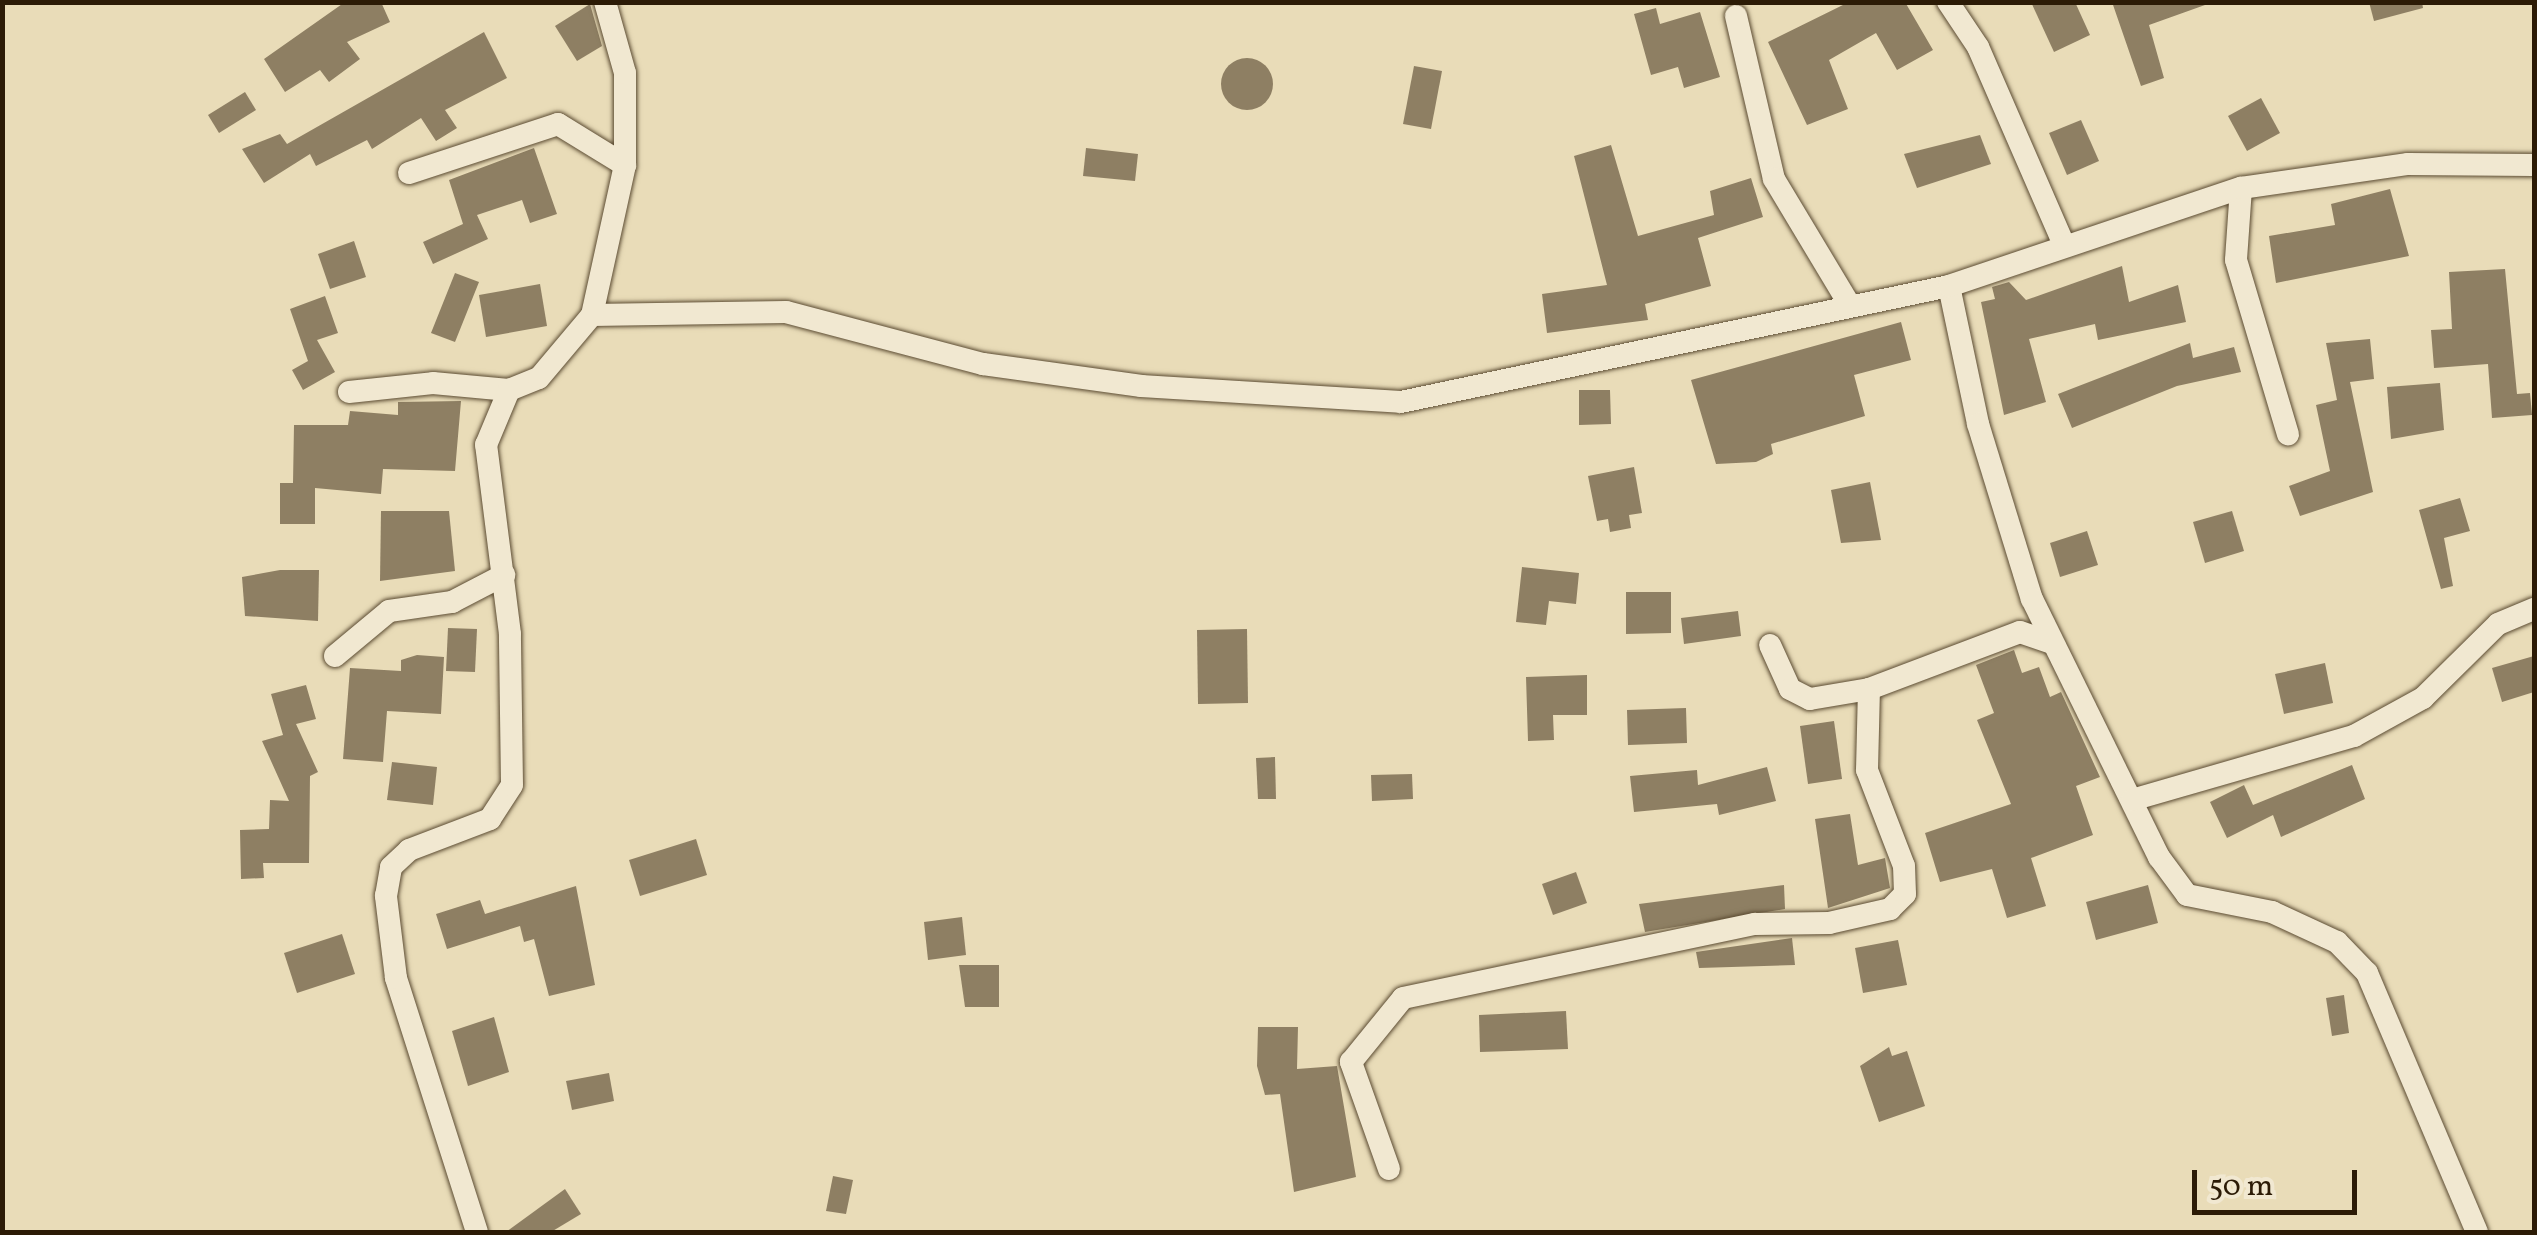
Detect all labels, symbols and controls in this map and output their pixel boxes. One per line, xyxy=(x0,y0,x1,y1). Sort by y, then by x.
scale bar xyxy=(2197,1150,2362,1212)
text: 50 m xyxy=(2209,1166,2273,1208)

